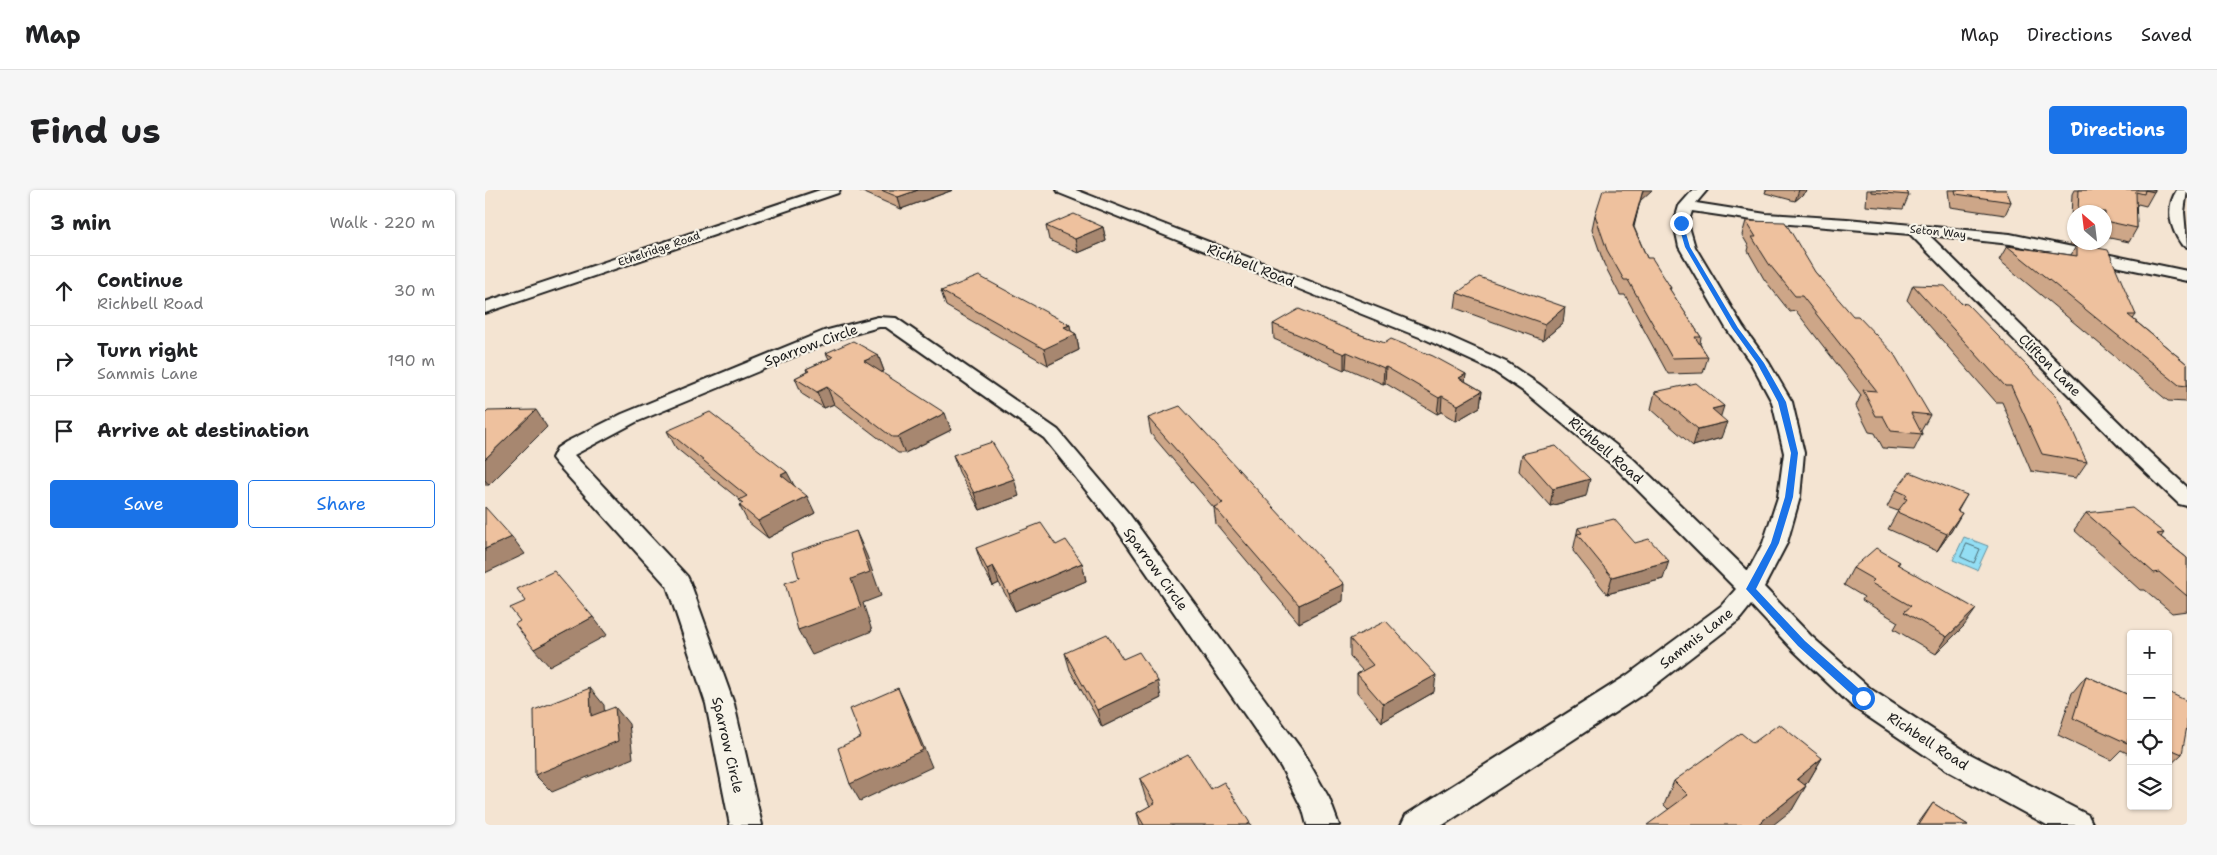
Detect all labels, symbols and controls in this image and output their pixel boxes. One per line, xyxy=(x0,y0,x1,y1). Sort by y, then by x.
text: Map xyxy=(25,19,81,51)
text: Map xyxy=(1961,23,1999,47)
text: Directions xyxy=(2027,23,2113,47)
text: Saved xyxy=(2141,23,2192,47)
button: Directions xyxy=(2049,106,2187,154)
text: Find us xyxy=(30,107,161,154)
north arrow xyxy=(2067,205,2112,250)
text: 3 min xyxy=(50,209,111,237)
text: Walk · 220 m xyxy=(329,212,435,233)
route end xyxy=(1670,212,1693,235)
street label: Seton Way xyxy=(1909,222,1967,242)
street label: Ethelridge Road xyxy=(616,228,702,270)
street label: Richbell Road xyxy=(1204,239,1298,291)
text: Continue xyxy=(97,268,183,293)
icon: ahead xyxy=(50,277,78,305)
text: 30 m xyxy=(394,280,435,301)
text: Richbell Road xyxy=(97,293,203,314)
street label: Sparrow Circle xyxy=(762,320,860,370)
street label: Clifton Lane xyxy=(2015,330,2085,400)
text: Turn right xyxy=(97,338,198,363)
icon: right xyxy=(50,347,78,375)
text: 190 m xyxy=(388,350,435,371)
text: Sammis Lane xyxy=(97,363,198,384)
street label: Richbell Road xyxy=(1565,413,1647,487)
icon: arrive xyxy=(50,417,78,445)
text: Arrive at destination xyxy=(97,418,309,443)
button: Save xyxy=(50,480,238,528)
button: Share xyxy=(248,480,435,528)
street label: Sparrow Circle xyxy=(1120,524,1192,614)
street label: Sammis Lane xyxy=(1656,604,1736,672)
map controls xyxy=(2127,630,2172,810)
button: + xyxy=(2127,630,2172,675)
button: − xyxy=(2127,675,2172,720)
route start xyxy=(1852,687,1875,710)
street label: Sparrow Circle xyxy=(708,695,748,795)
street label: Richbell Road xyxy=(1884,708,1972,774)
button: locate xyxy=(2127,720,2172,765)
button: layers xyxy=(2127,765,2172,810)

